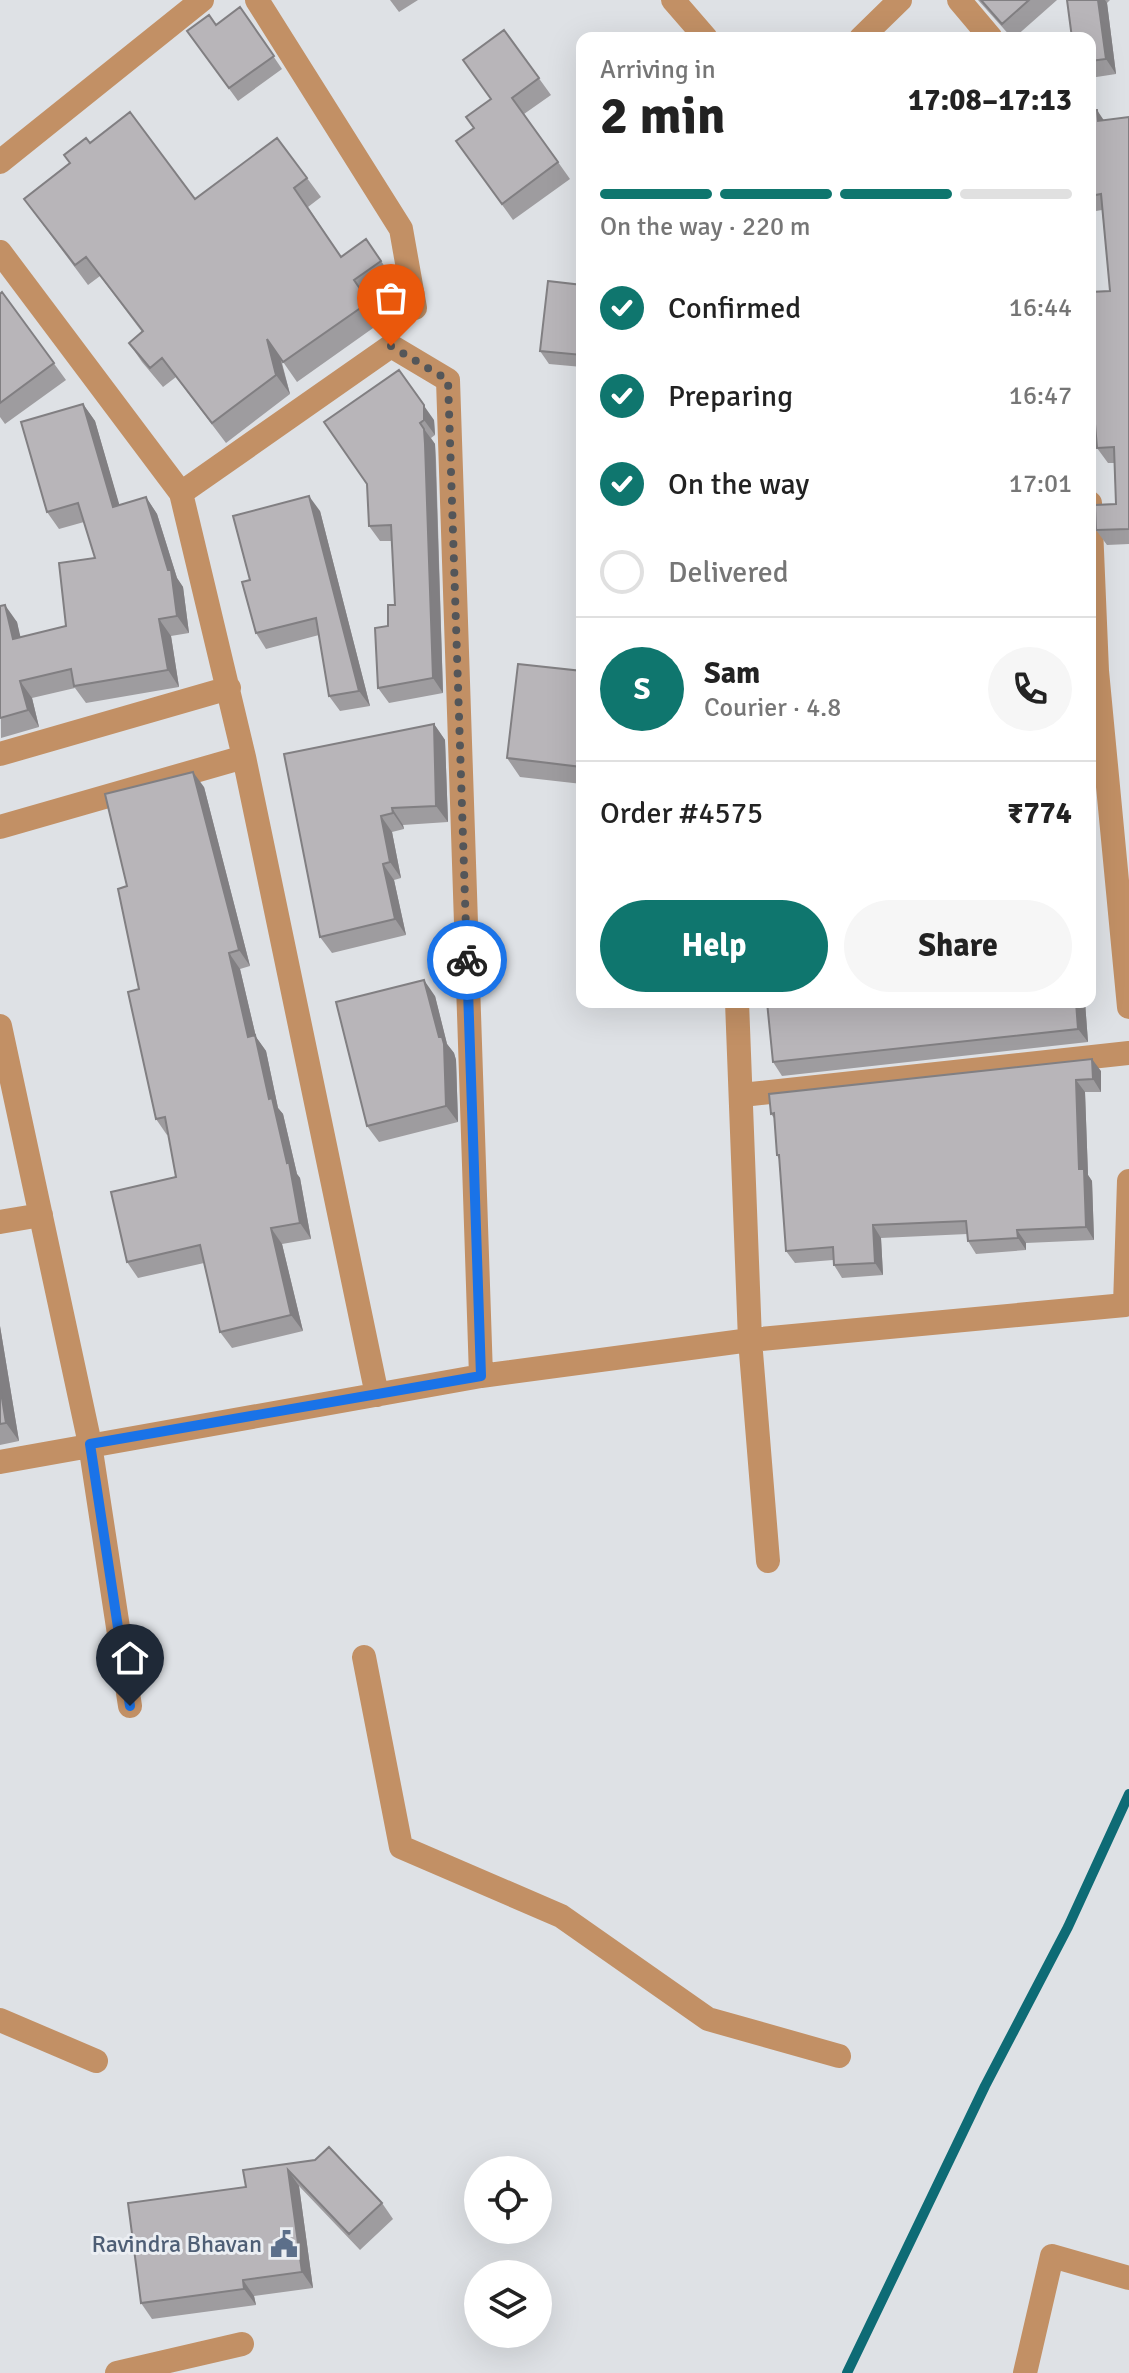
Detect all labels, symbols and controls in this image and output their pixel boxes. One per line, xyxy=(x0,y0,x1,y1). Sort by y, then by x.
text: Arriving in xyxy=(600,54,716,86)
text: 17:08–17:13 xyxy=(908,82,1072,119)
text: 2 min xyxy=(600,84,726,148)
text: On the way · 220 m xyxy=(600,211,810,243)
pin xyxy=(357,264,425,346)
icon: bag xyxy=(369,276,413,320)
icon: check xyxy=(600,286,644,330)
text: Confirmed xyxy=(668,290,801,327)
text: 16:44 xyxy=(1009,292,1072,324)
icon: check xyxy=(600,374,644,418)
text: Preparing xyxy=(668,378,793,415)
text: 16:47 xyxy=(1009,380,1072,412)
icon: check xyxy=(600,462,644,506)
text: On the way xyxy=(668,466,809,503)
text: 17:01 xyxy=(1009,468,1072,500)
text: Delivered xyxy=(668,554,789,591)
button: phone xyxy=(988,647,1072,731)
text: Sam xyxy=(704,655,760,692)
text: S xyxy=(634,671,650,708)
text: Courier · 4.8 xyxy=(704,692,841,724)
text: Order #4575 xyxy=(600,795,763,832)
text: ₹774 xyxy=(1007,795,1072,832)
button: Help xyxy=(600,900,828,992)
button: Share xyxy=(844,900,1072,992)
courier xyxy=(427,920,507,1000)
icon: bike xyxy=(445,938,489,982)
pin xyxy=(96,1624,164,1706)
icon: home xyxy=(108,1636,152,1680)
map controls xyxy=(464,2156,552,2348)
button: locate xyxy=(464,2156,552,2244)
place label: Ravindra Bhavan xyxy=(91,2229,262,2259)
public building icon: Ravindra Bhavan xyxy=(269,2229,299,2259)
button: layers xyxy=(464,2260,552,2348)

